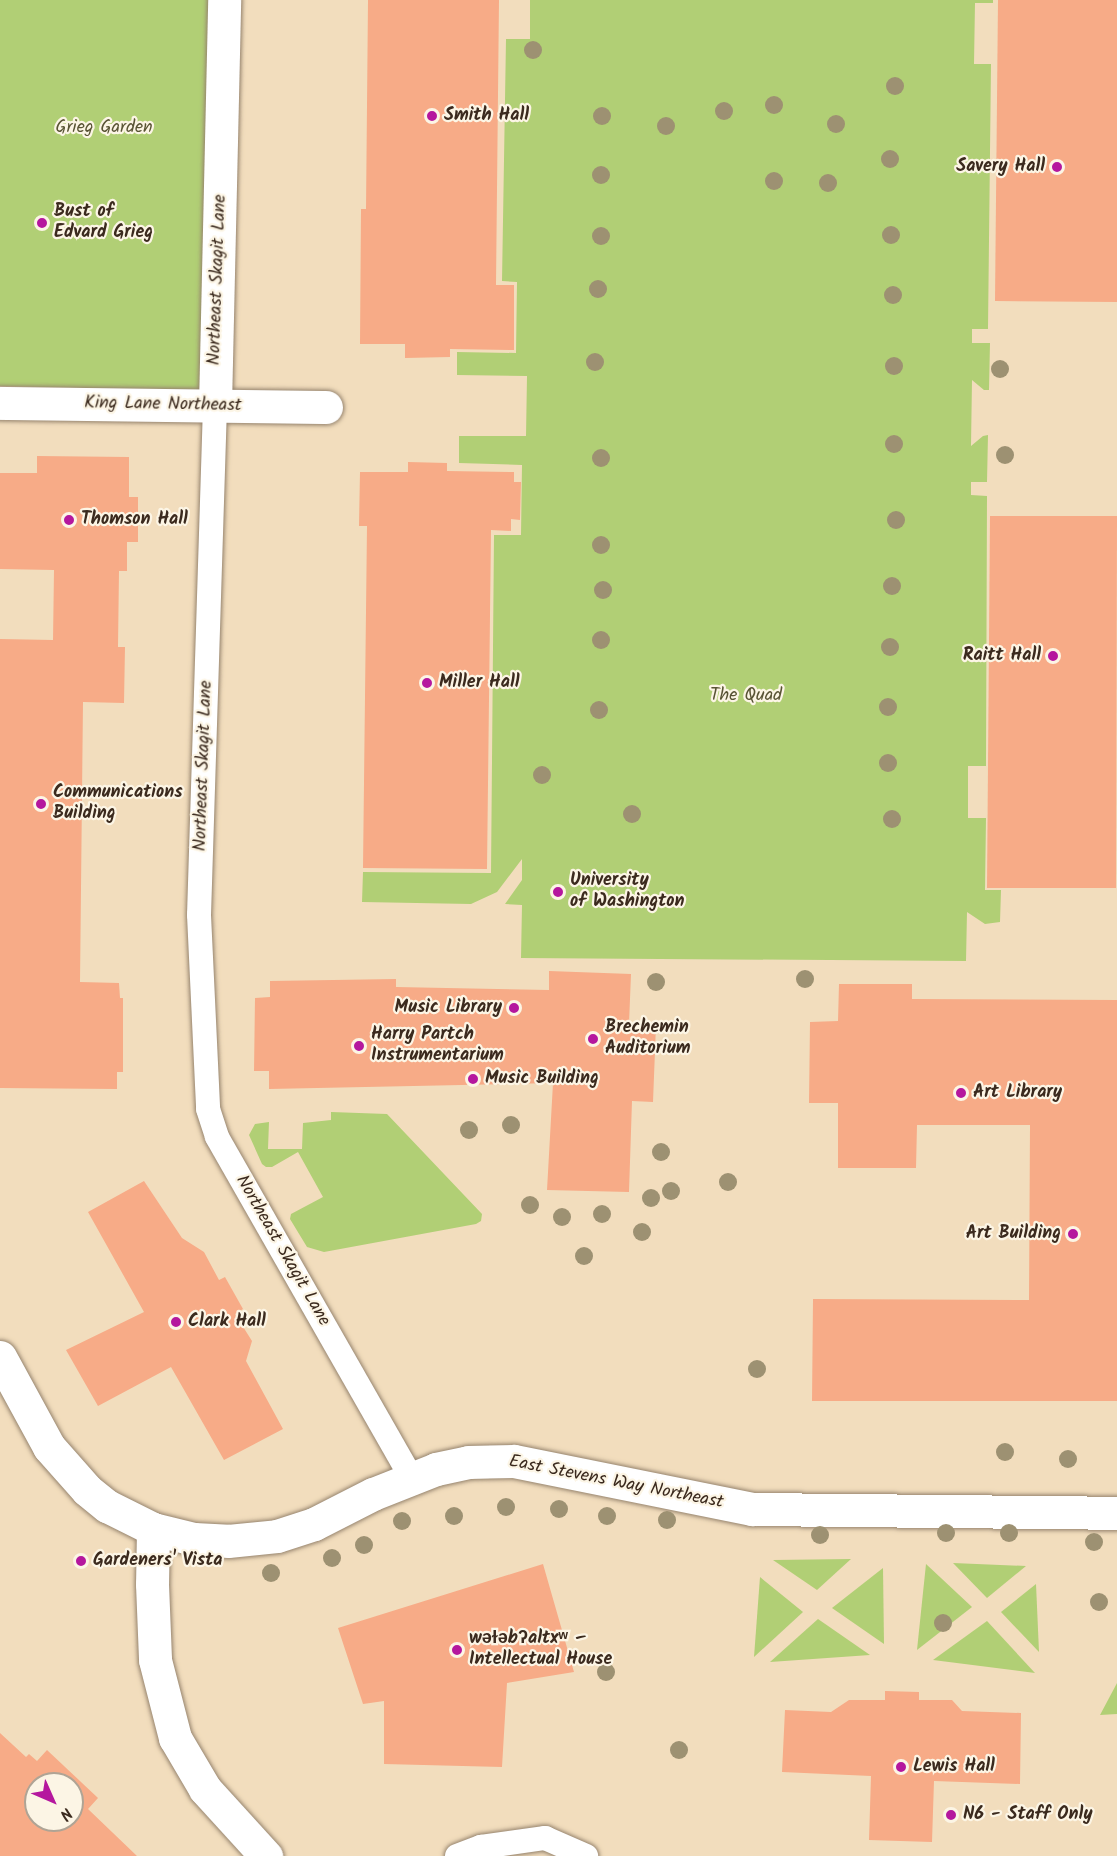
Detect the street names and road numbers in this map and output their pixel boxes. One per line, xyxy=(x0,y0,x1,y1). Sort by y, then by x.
street label: Northeast Skagit Lane xyxy=(204,194,232,366)
street label: King Lane Northeast xyxy=(84,393,242,417)
street label: Northeast Skagit Lane xyxy=(190,680,218,852)
street label: Northeast Skagit Lane xyxy=(230,1172,334,1330)
street label: East Stevens Way Northeast xyxy=(507,1452,725,1514)

